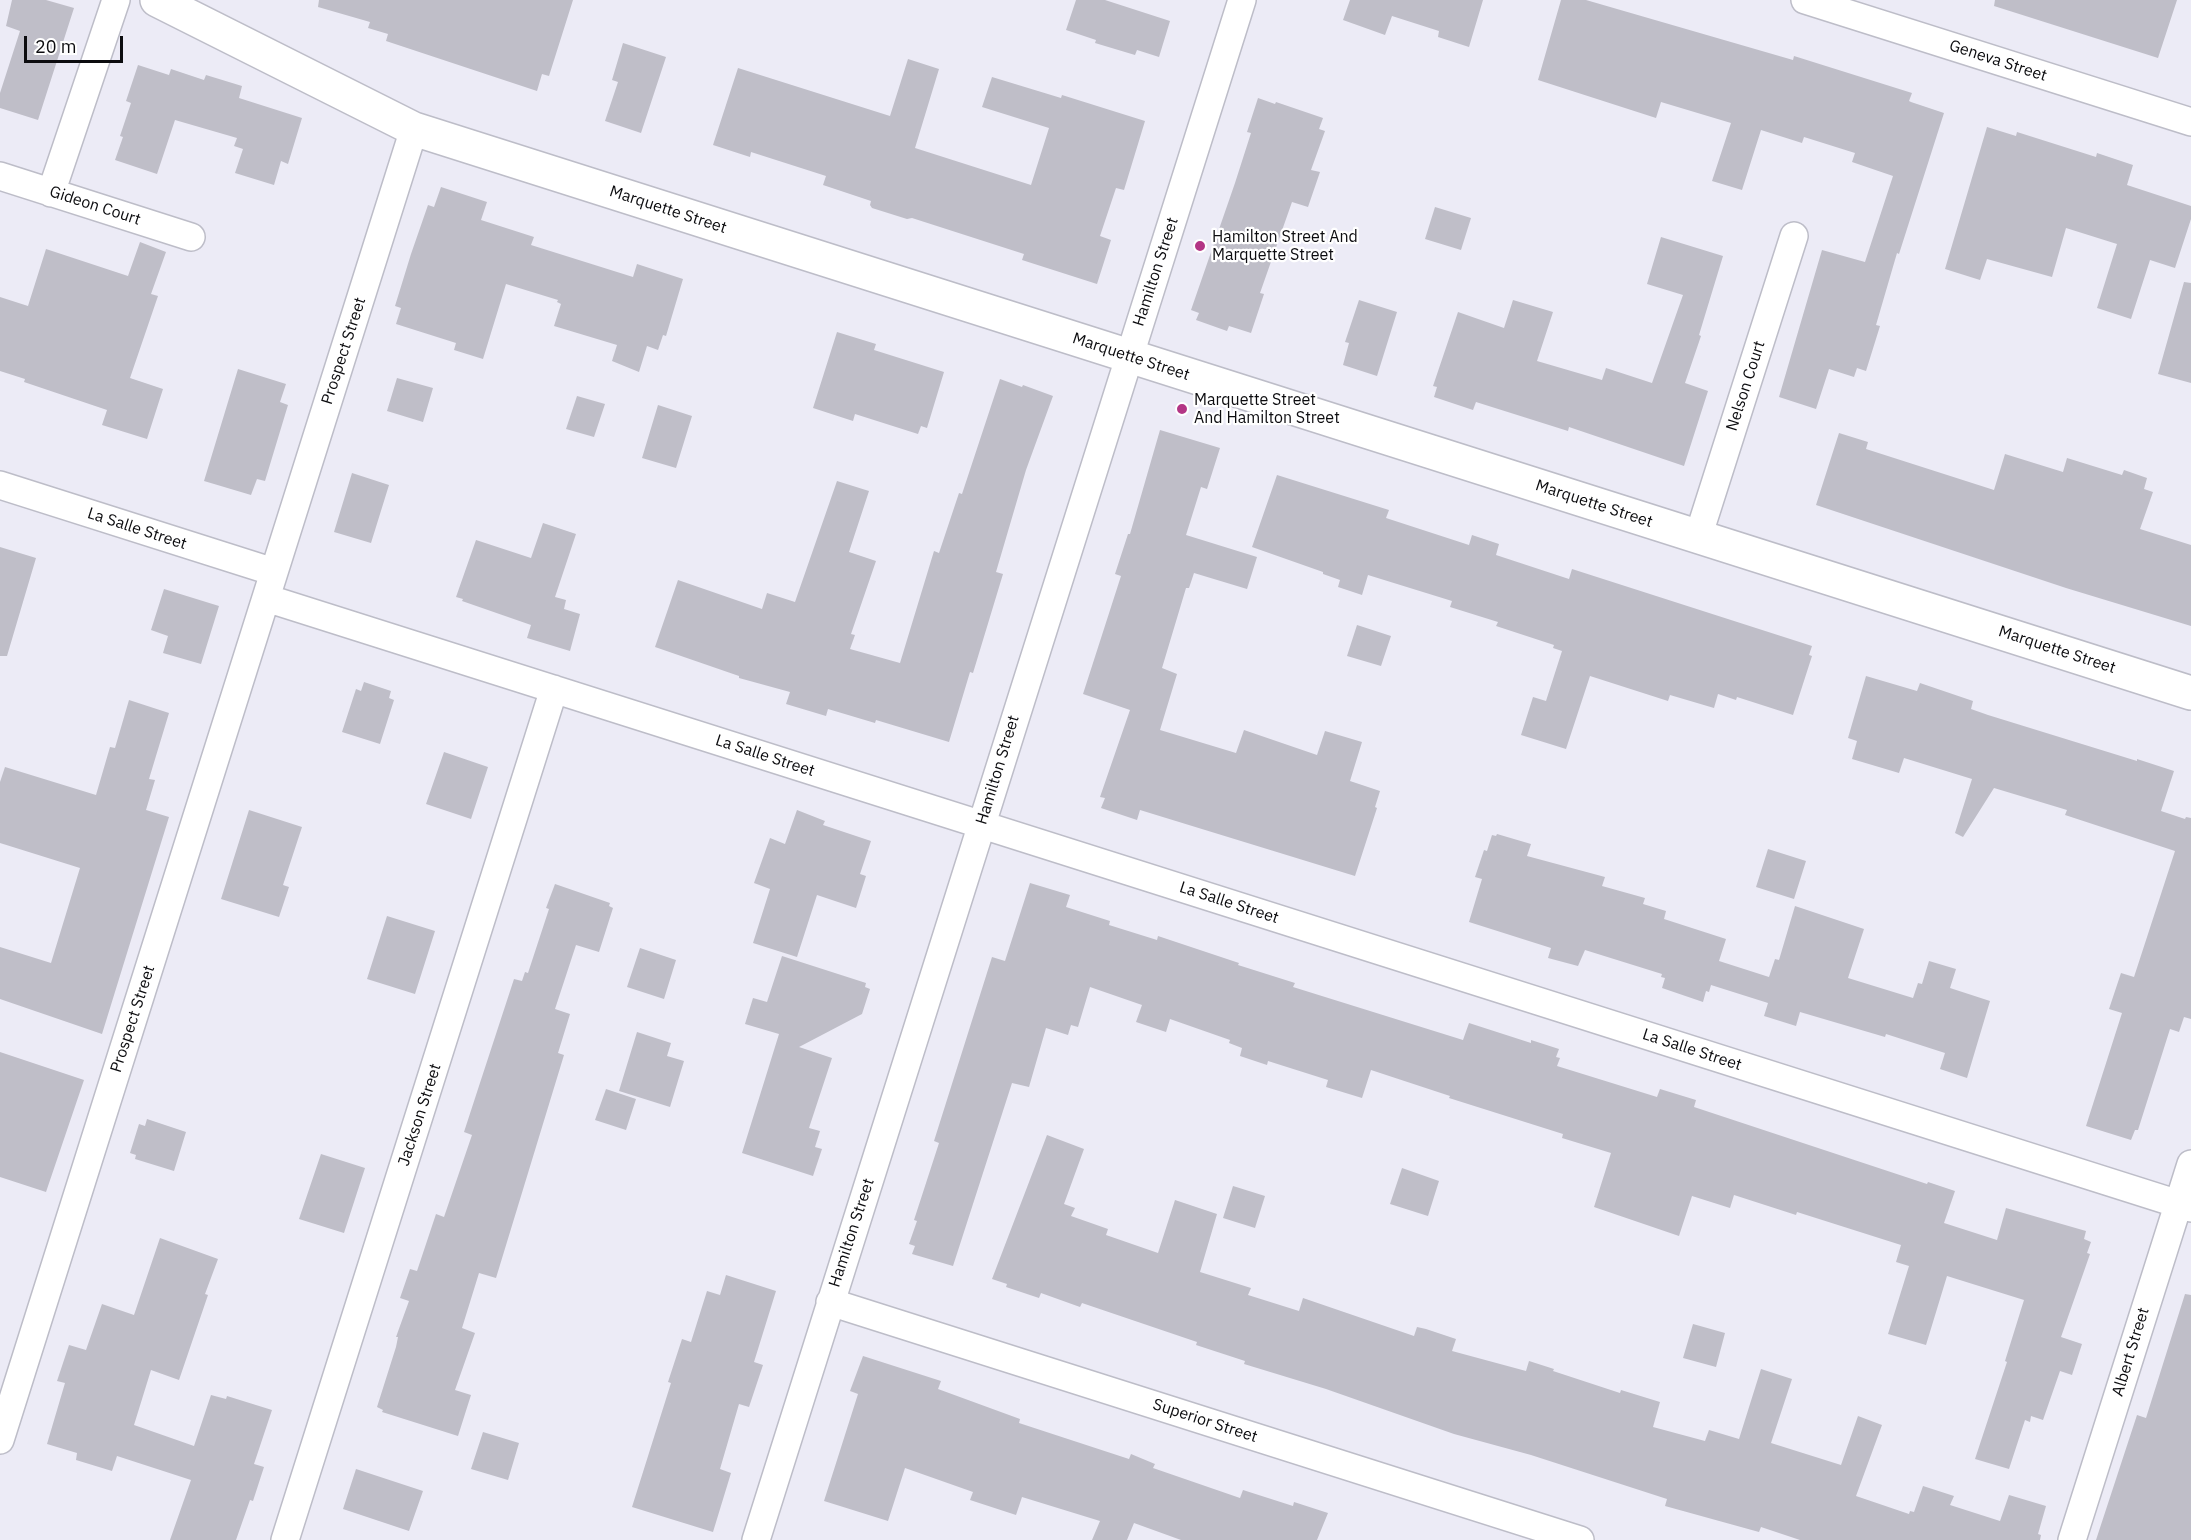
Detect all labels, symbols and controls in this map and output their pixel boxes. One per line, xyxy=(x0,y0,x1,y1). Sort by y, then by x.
scale bar xyxy=(27,24,126,62)
text: 20 m xyxy=(35,35,77,58)
street label: Geneva Street xyxy=(1947,36,2049,86)
street label: Gideon Court xyxy=(47,182,143,230)
street label: Marquette Street xyxy=(607,182,729,238)
street label: Hamilton Street xyxy=(1129,215,1183,329)
place label: Hamilton Street And Marquette Street xyxy=(1212,227,1358,265)
marker: Hamilton Street And Marquette Street xyxy=(1193,239,1207,253)
street label: Prospect Street xyxy=(318,295,370,407)
street label: Marquette Street xyxy=(1070,329,1192,385)
street label: Nelson Court xyxy=(1722,339,1770,433)
place label: Marquette Street And Hamilton Street xyxy=(1194,390,1340,428)
marker: Marquette Street And Hamilton Street xyxy=(1175,402,1189,416)
street label: Marquette Street xyxy=(1533,476,1655,532)
street label: La Salle Street xyxy=(85,504,189,554)
street label: Marquette Street xyxy=(1996,622,2118,678)
street label: Hamilton Street xyxy=(972,713,1024,827)
street label: La Salle Street xyxy=(713,731,817,781)
street label: La Salle Street xyxy=(1177,878,1281,928)
street label: Prospect Street xyxy=(107,963,159,1075)
street label: La Salle Street xyxy=(1640,1025,1744,1075)
street label: Jackson Street xyxy=(394,1061,446,1169)
street label: Hamilton Street xyxy=(825,1176,879,1290)
street label: Albert Street xyxy=(2108,1305,2154,1399)
street label: Superior Street xyxy=(1150,1395,1260,1447)

